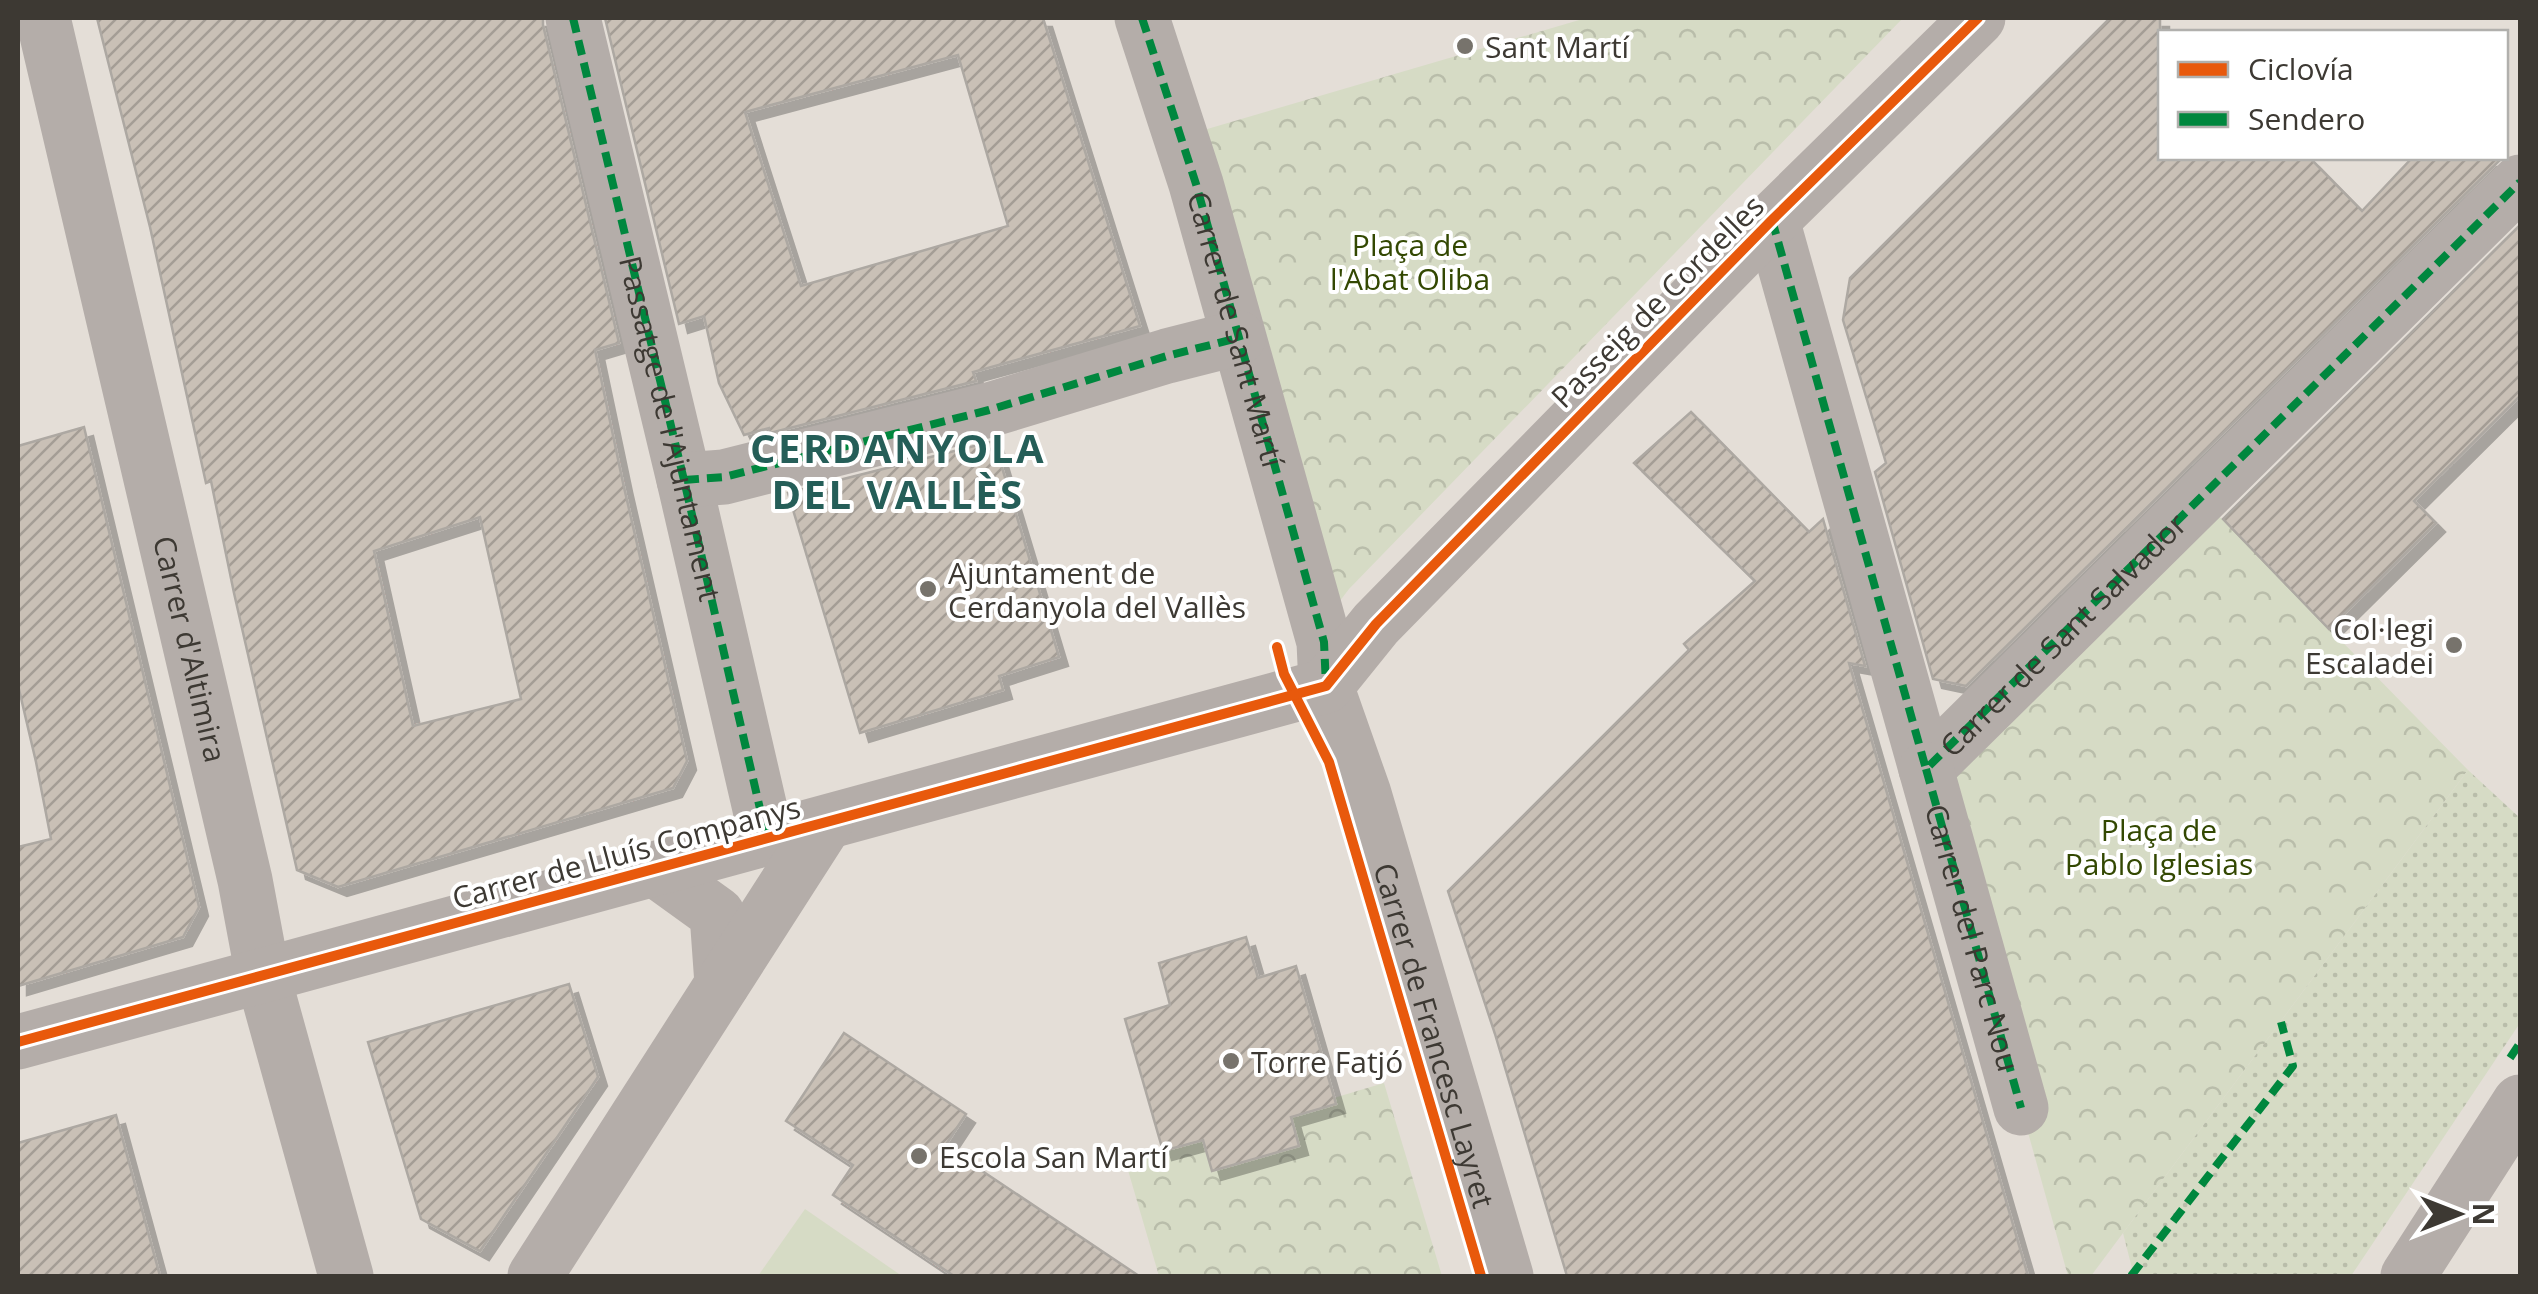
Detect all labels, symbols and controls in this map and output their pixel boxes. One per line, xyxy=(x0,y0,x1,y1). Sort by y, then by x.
place label: Sant Martí xyxy=(1485,26,1631,67)
legend xyxy=(2158,30,2508,160)
marker: Sant Martí xyxy=(1454,35,1476,57)
text: Ciclovía xyxy=(2248,48,2354,89)
text: Sendero xyxy=(2248,98,2365,139)
street label: Carrer de Sant Martí xyxy=(1178,186,1295,473)
street label: Passeig de Cordelles xyxy=(1542,186,1772,416)
park label: Plaça de l'Abat Oliba xyxy=(1330,224,1490,299)
street label: Passatge de l'Ajuntament xyxy=(610,252,732,605)
district label: CERDANYOLA DEL VALLÈS xyxy=(750,420,1046,521)
street label: Carrer de Sant Salvador xyxy=(1930,503,2195,765)
street label: Carrer d'Altimira xyxy=(145,532,237,766)
place label: Ajuntament de Cerdanyola del Vallès xyxy=(948,552,1246,627)
marker: Ajuntament de Cerdanyola del Vallès xyxy=(917,578,939,600)
place label: Col·legi Escaladei xyxy=(2305,608,2434,683)
marker: Col·legi Escaladei xyxy=(2443,634,2465,656)
street label: Carrer de Lluís Companys xyxy=(447,786,805,918)
street label: Carrer del Parc Nou xyxy=(1916,799,2030,1076)
park label: Plaça de Pablo Iglesias xyxy=(2065,809,2253,884)
street label: Carrer de Francesc Layret xyxy=(1365,858,1505,1212)
place label: Torre Fatjó xyxy=(1251,1041,1403,1082)
marker: Torre Fatjó xyxy=(1220,1050,1242,1072)
place label: Escola San Martí xyxy=(939,1136,1169,1177)
marker: Escola San Martí xyxy=(908,1145,930,1167)
north arrow xyxy=(2408,1164,2508,1264)
text: N xyxy=(2465,1203,2503,1225)

